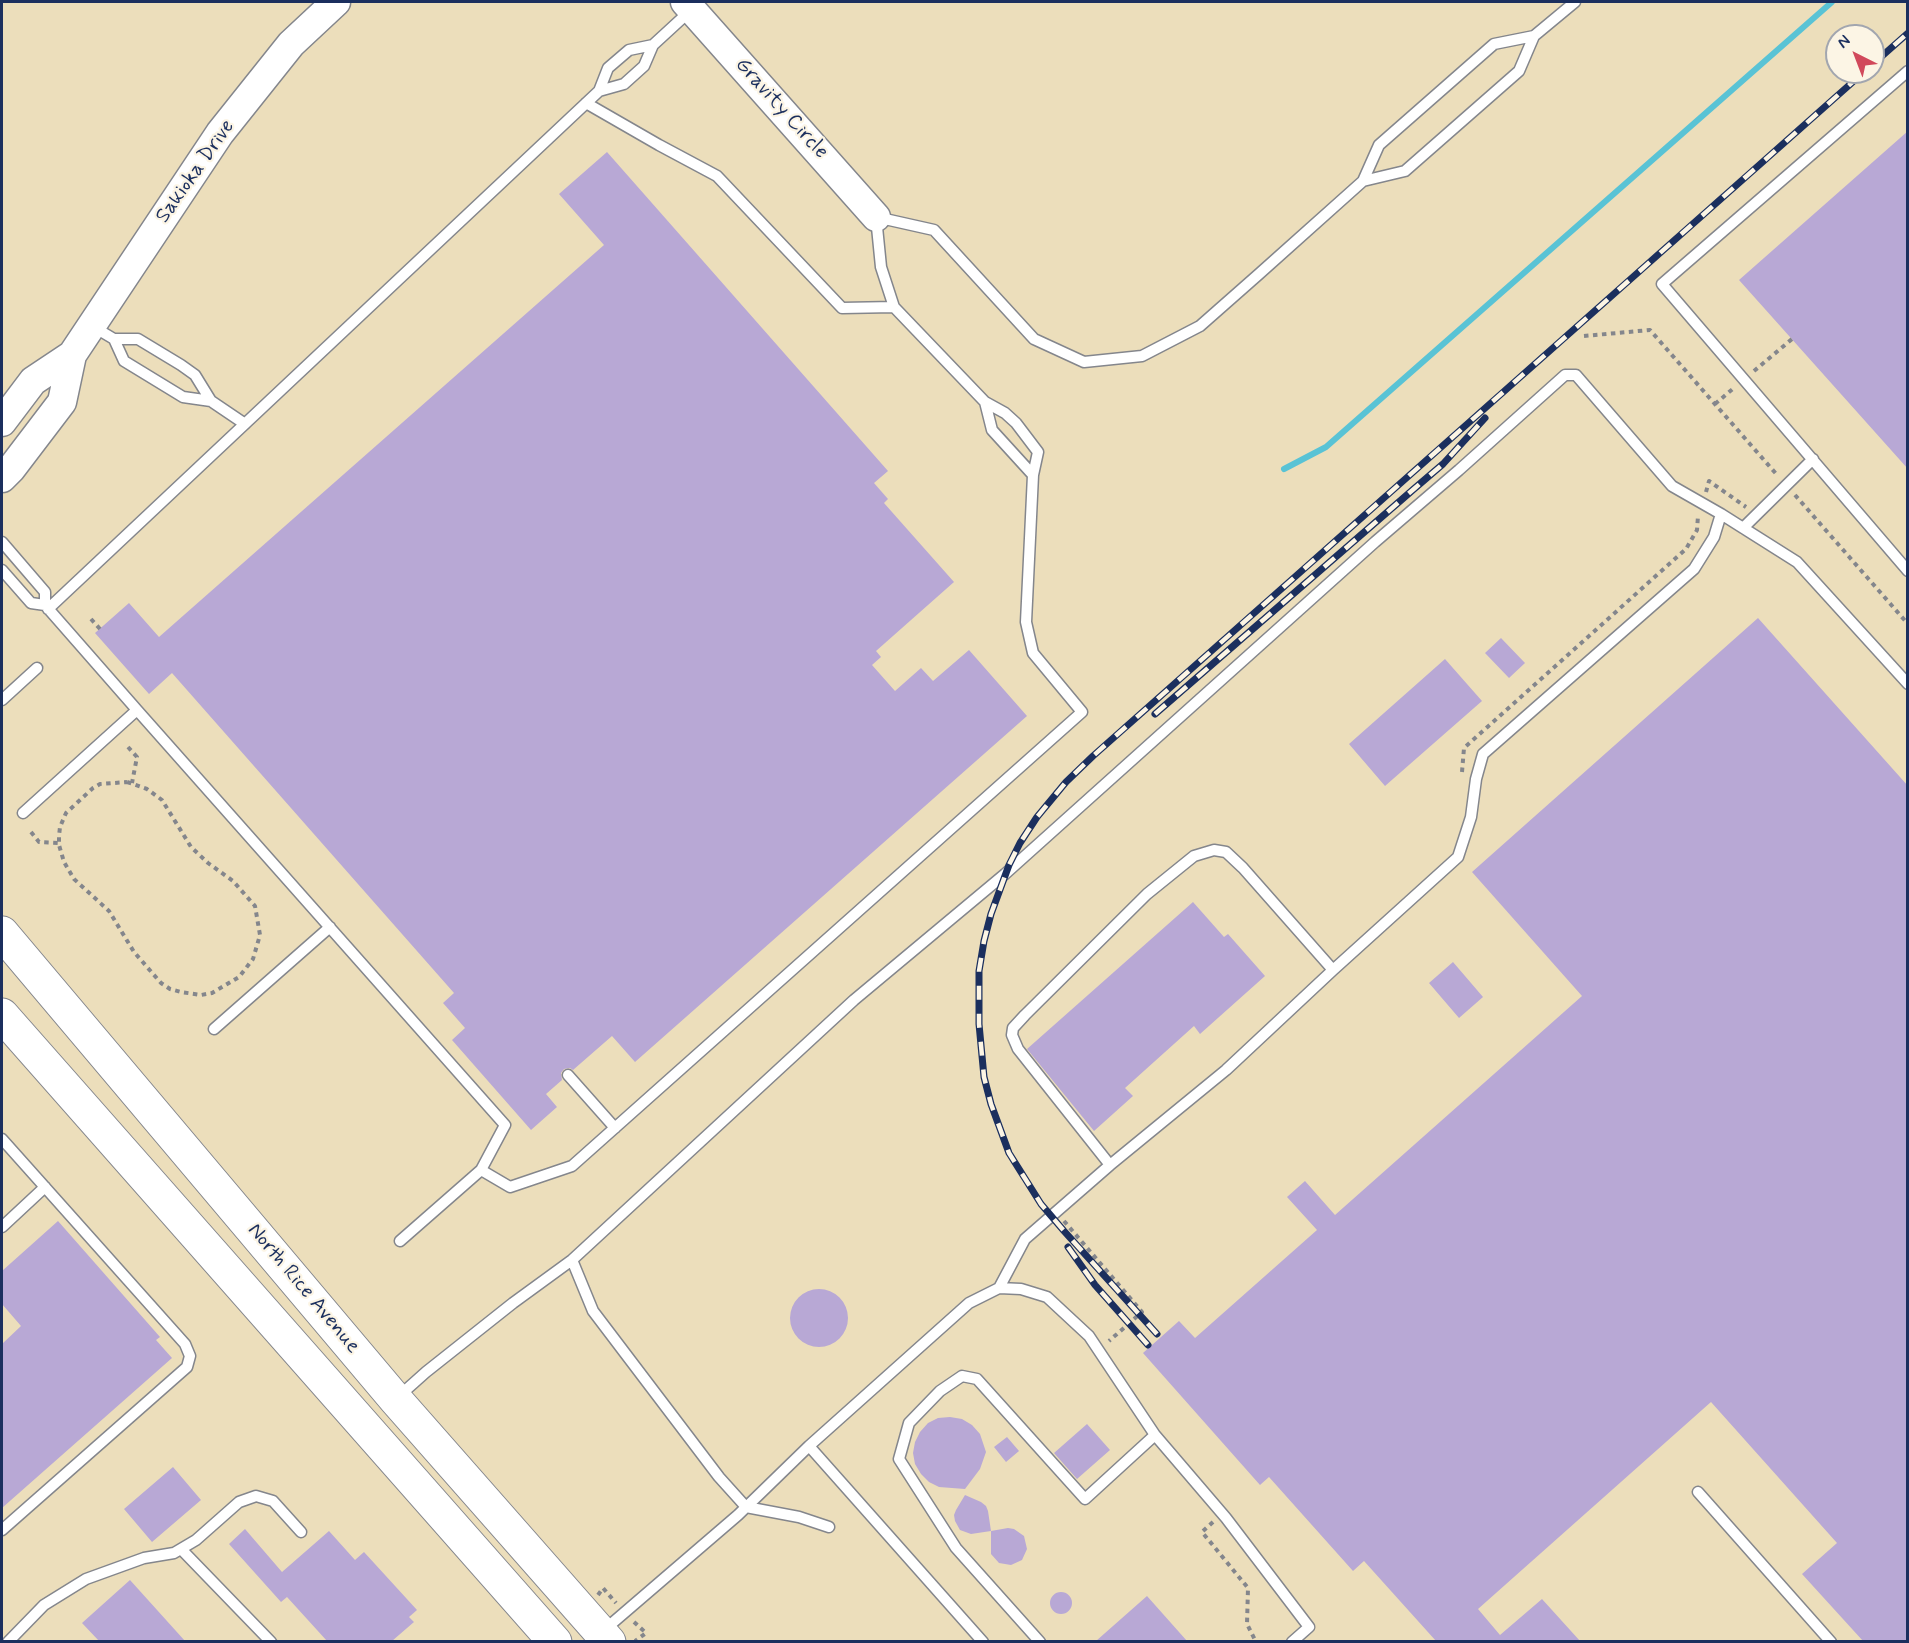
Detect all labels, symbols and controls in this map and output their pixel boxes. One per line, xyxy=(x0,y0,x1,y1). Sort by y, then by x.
north arrow xyxy=(1825,24,1885,84)
text: N xyxy=(1833,30,1855,53)
street label: Gravity Circle xyxy=(729,53,833,165)
street label: Sakioka Drive xyxy=(151,115,241,229)
street label: North Rice Avenue xyxy=(241,1219,365,1359)

